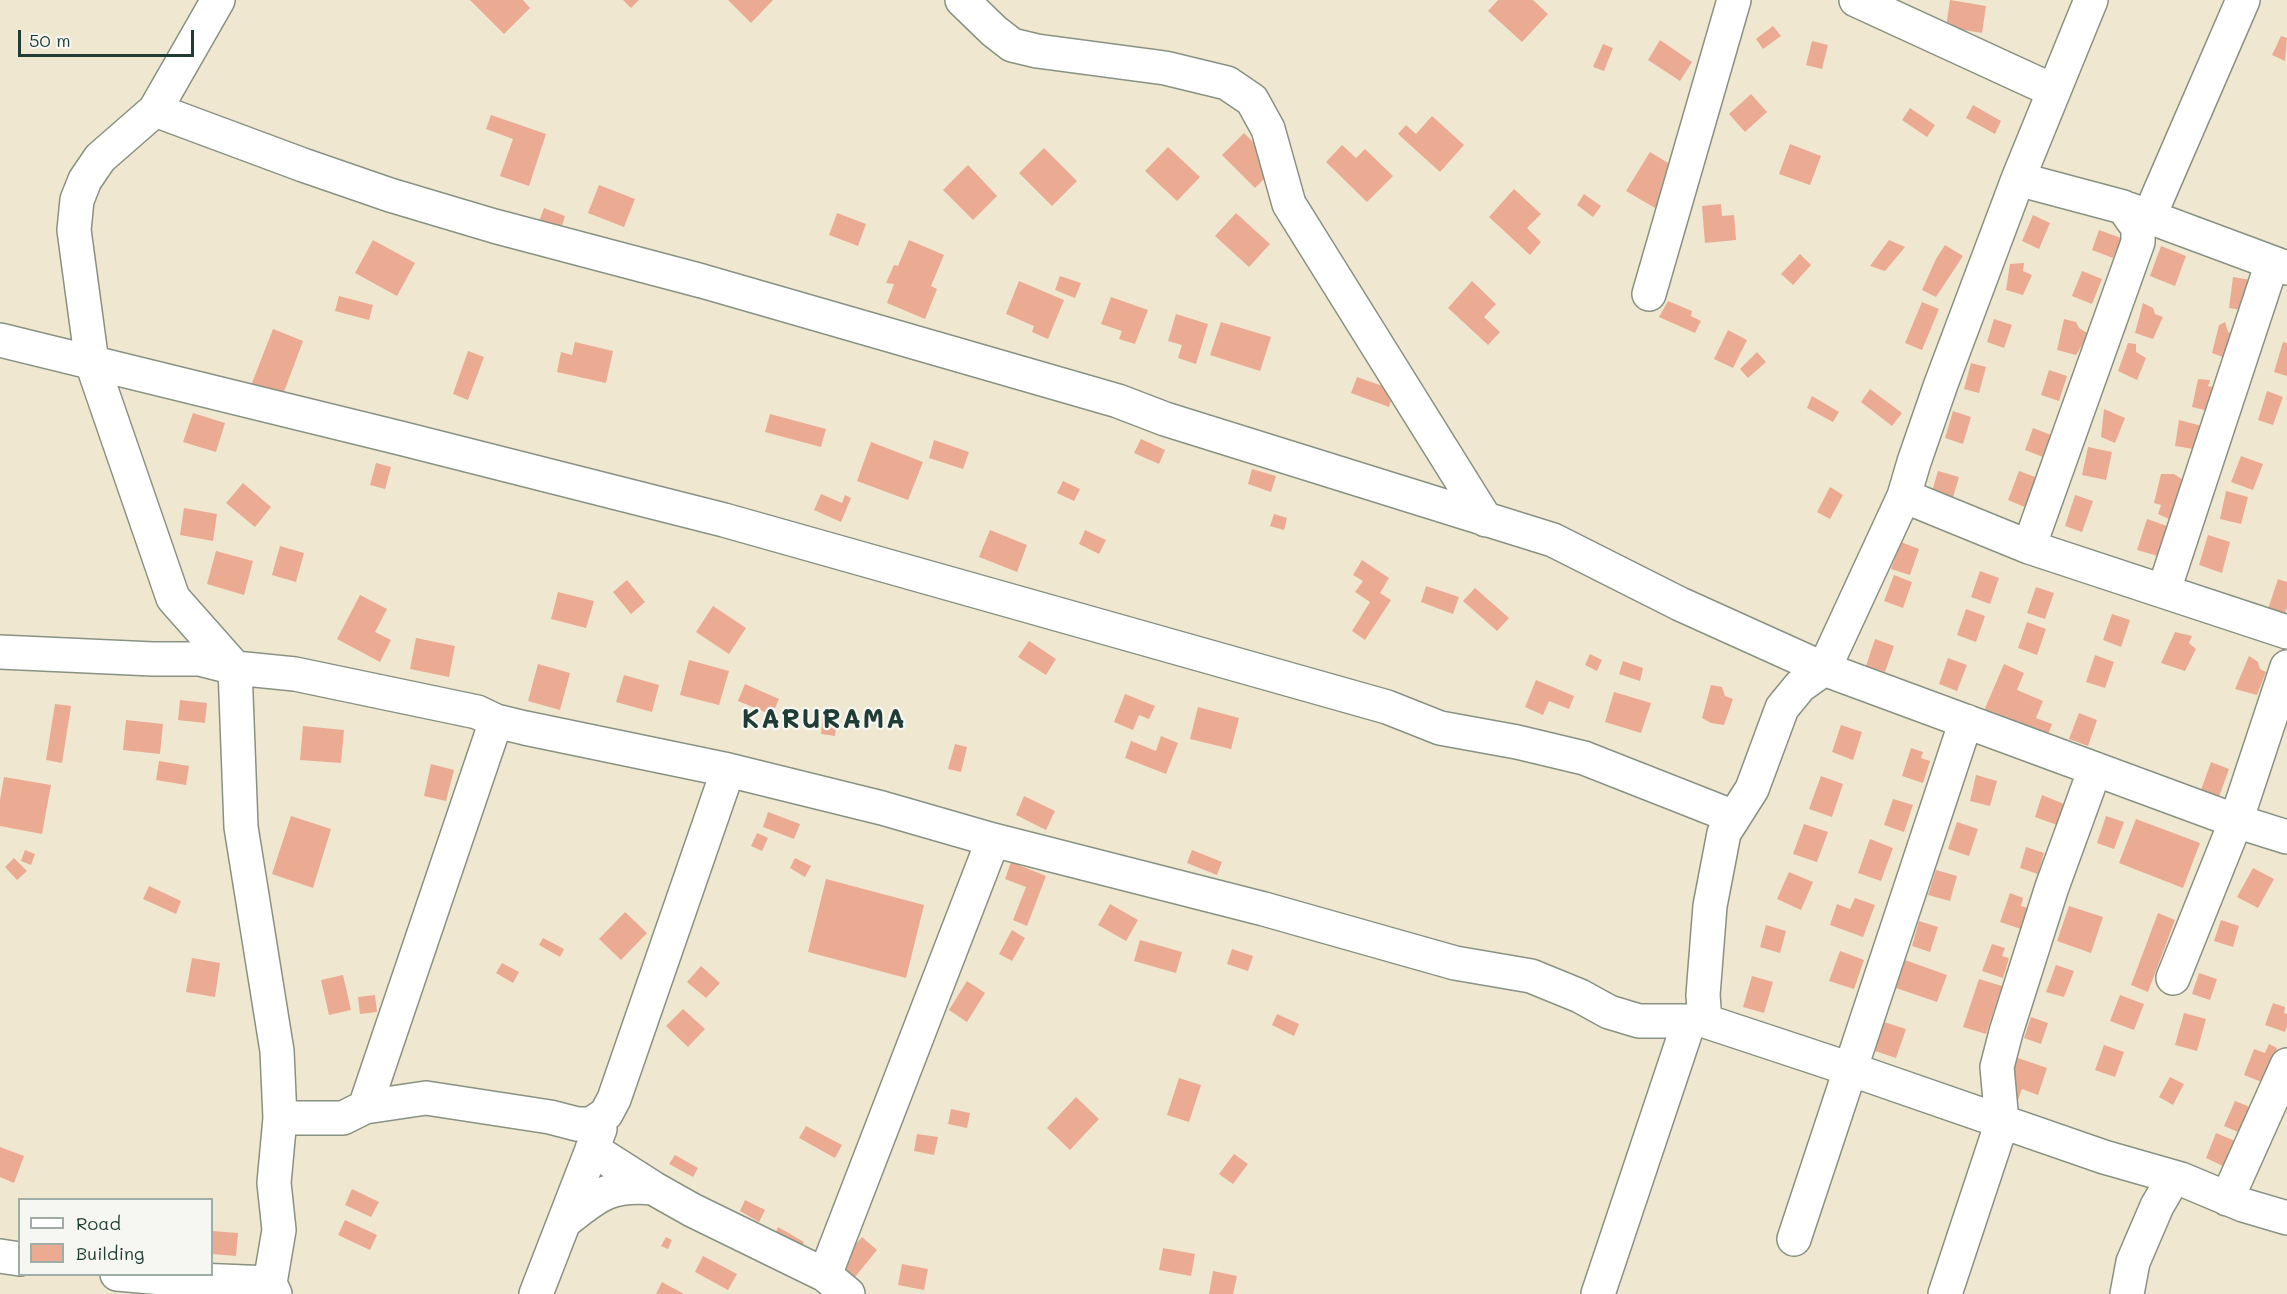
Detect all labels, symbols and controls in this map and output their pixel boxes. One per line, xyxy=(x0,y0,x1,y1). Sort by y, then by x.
scale bar xyxy=(21,18,196,56)
text: 50 m xyxy=(29,28,71,52)
district label: KARURAMA xyxy=(742,704,906,736)
legend xyxy=(18,1198,213,1276)
text: Road xyxy=(76,1211,121,1235)
text: Building xyxy=(76,1241,144,1265)

